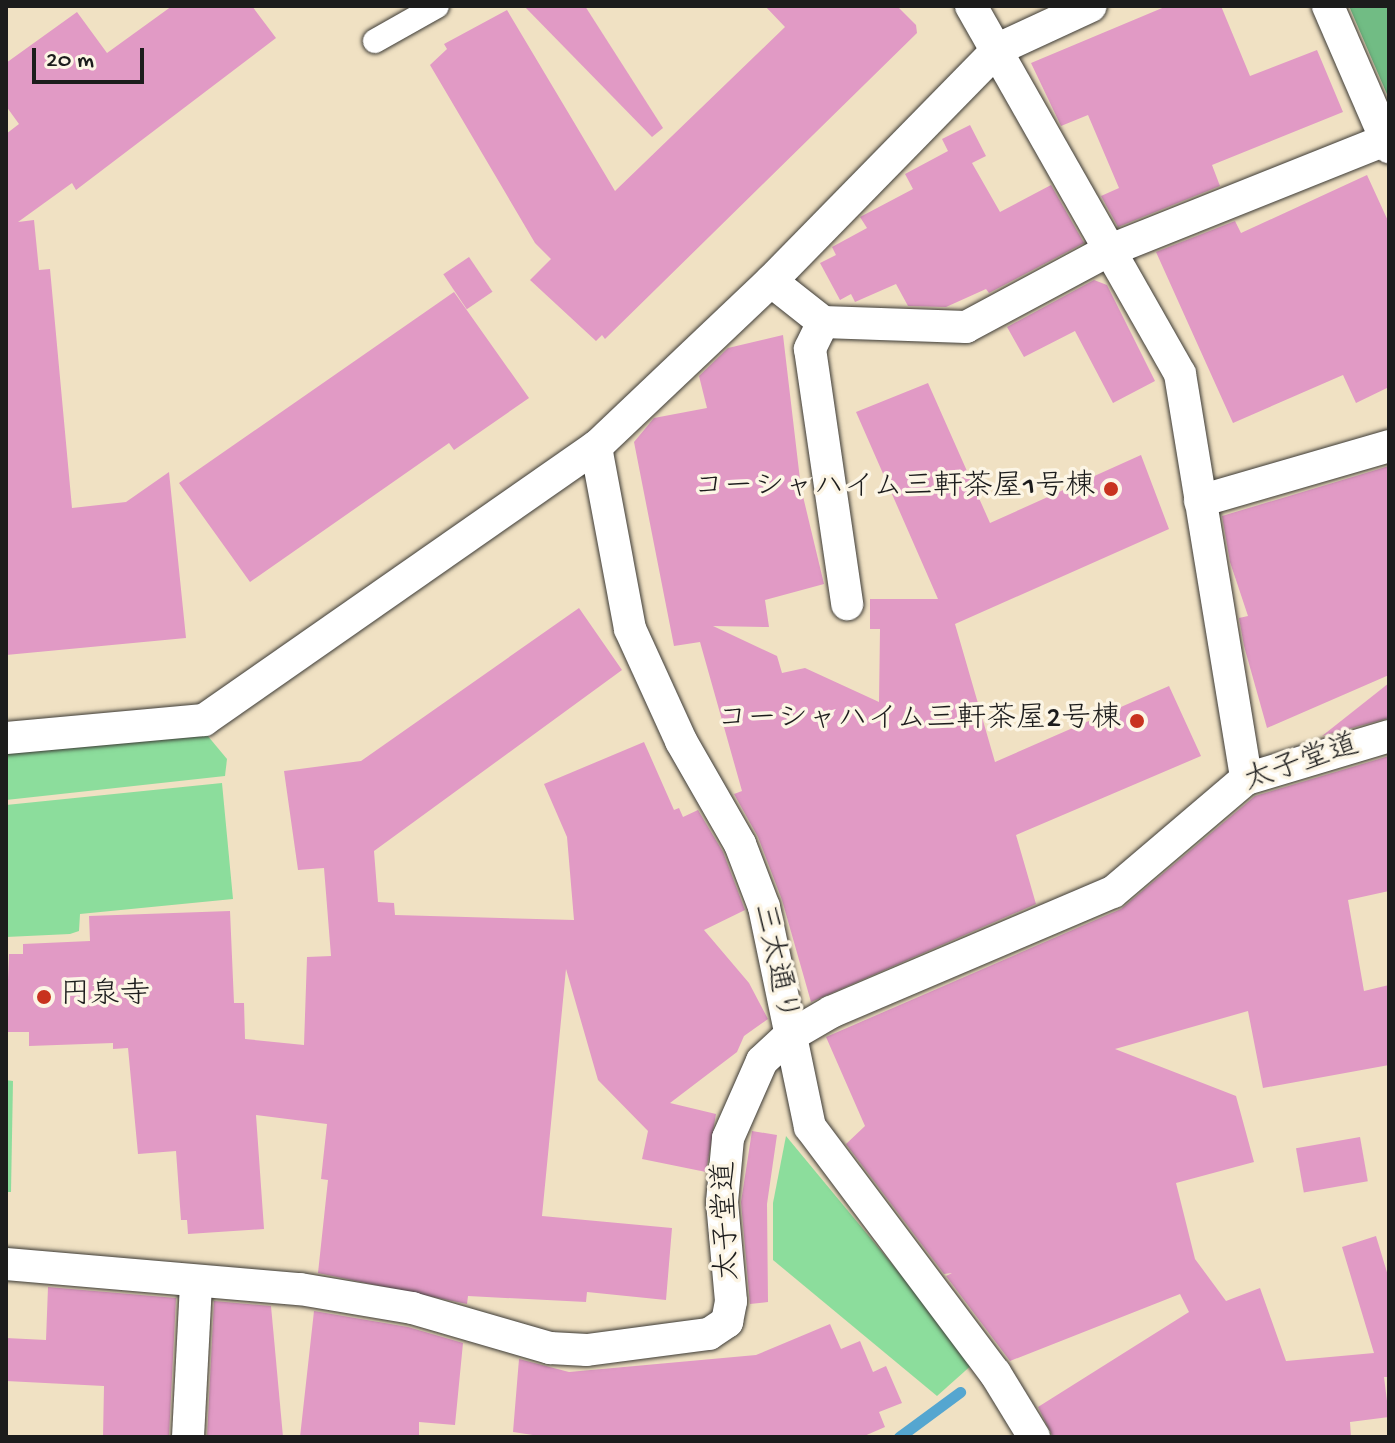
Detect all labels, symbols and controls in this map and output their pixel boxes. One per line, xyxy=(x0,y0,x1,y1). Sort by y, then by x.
scale bar xyxy=(36,32,148,82)
text: 20 m xyxy=(46,47,94,76)
place label: コーシャハイム三軒茶屋1号棟 xyxy=(693,471,1095,507)
marker: コーシャハイム三軒茶屋1号棟 xyxy=(1102,480,1120,498)
place label: コーシャハイム三軒茶屋2号棟 xyxy=(716,703,1121,739)
marker: コーシャハイム三軒茶屋2号棟 xyxy=(1128,712,1146,730)
street label: 太子堂道 xyxy=(1239,728,1365,802)
street label: 三太通り xyxy=(743,901,803,1025)
place label: 円泉寺 xyxy=(60,979,150,1015)
marker: 円泉寺 xyxy=(35,988,53,1006)
street label: 太子堂道 xyxy=(709,1160,749,1282)

